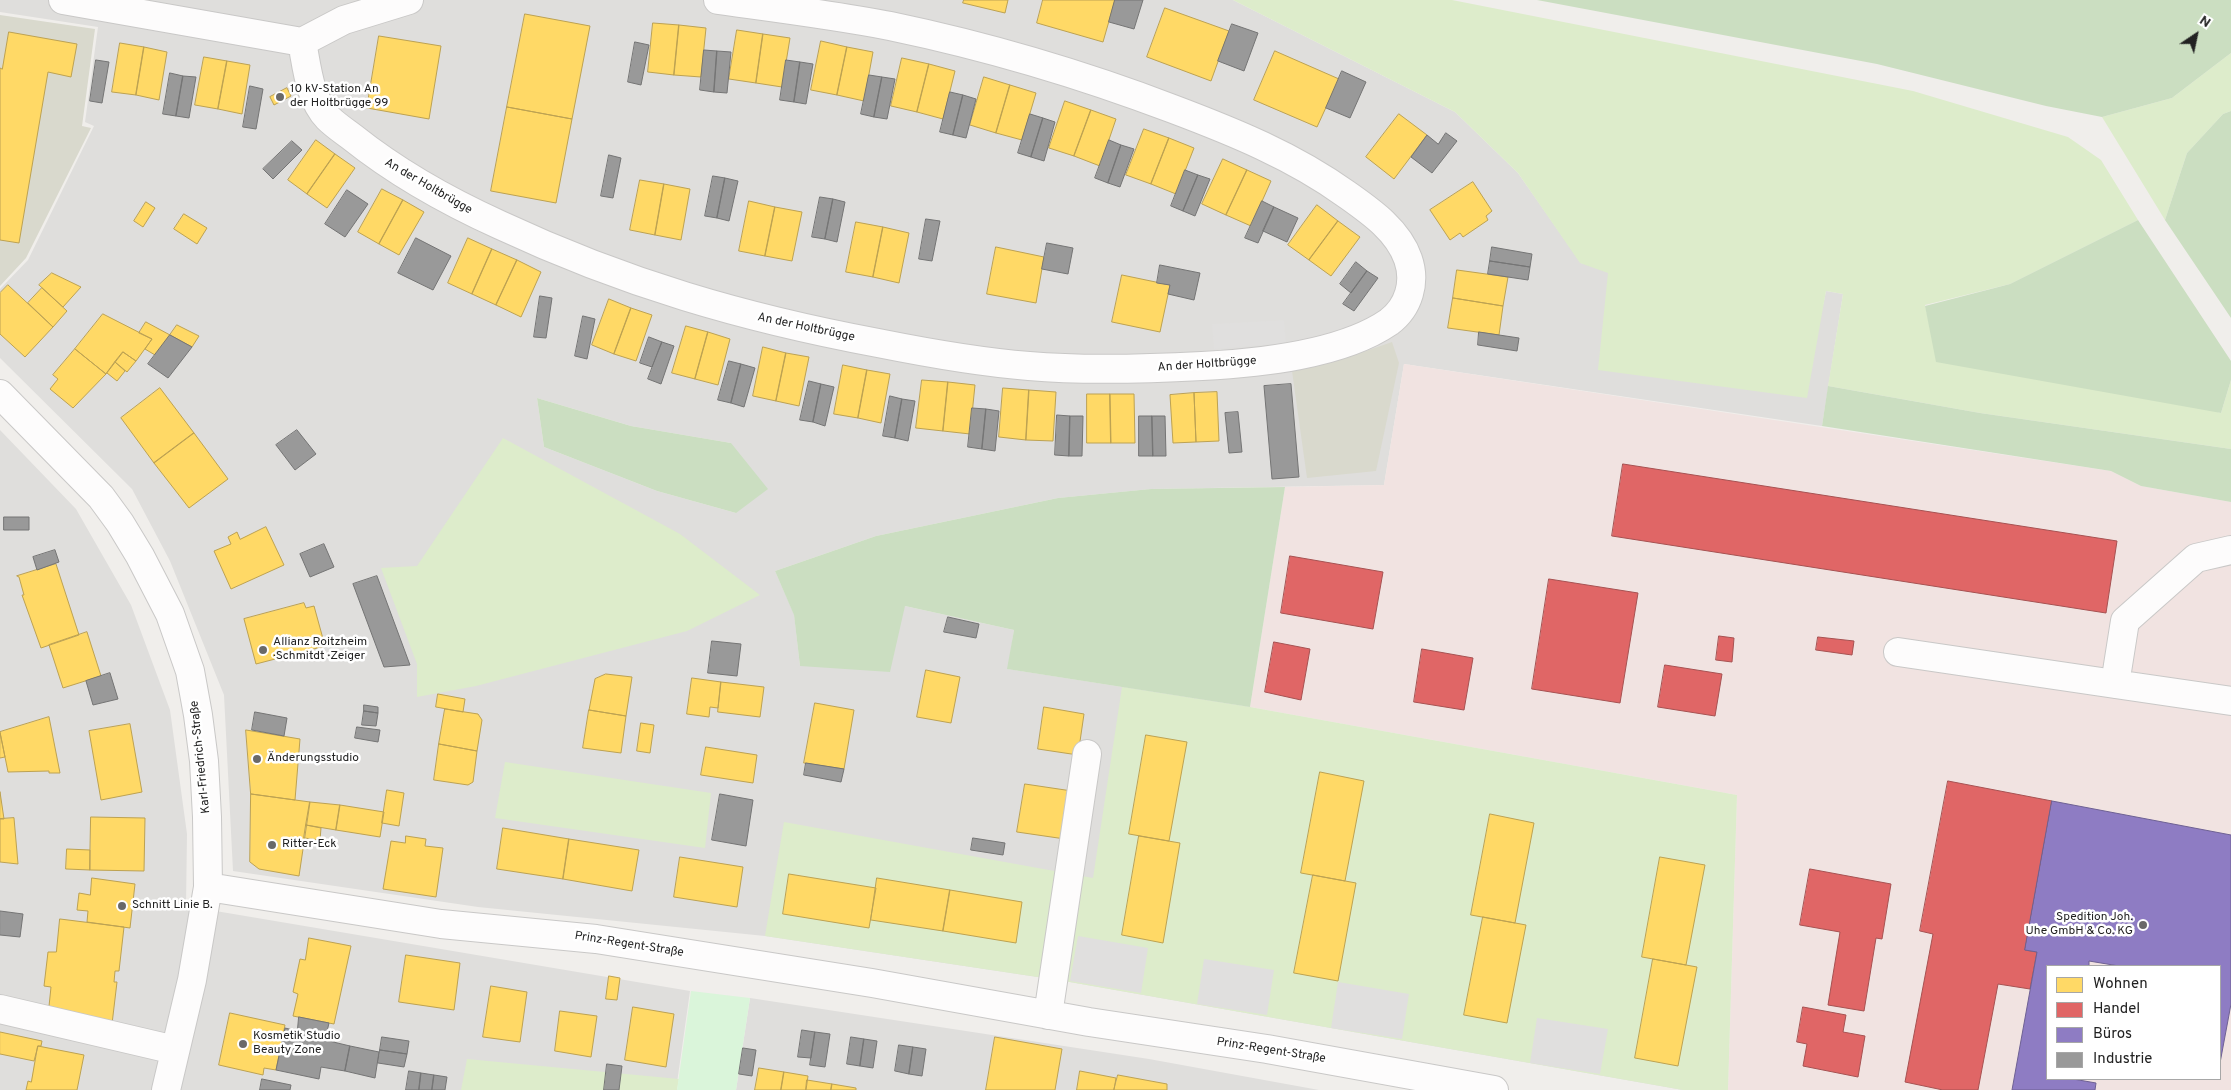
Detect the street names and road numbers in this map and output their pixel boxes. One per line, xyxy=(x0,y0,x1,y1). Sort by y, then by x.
street label: An der Holtbrügge xyxy=(382,156,474,218)
street label: An der Holtbrügge xyxy=(756,311,856,345)
street label: An der Holtbrügge xyxy=(1157,354,1257,376)
street label: Karl-Friedrich-Straße xyxy=(188,700,214,814)
street label: Prinz-Regent-Straße xyxy=(573,929,685,961)
street label: Prinz-Regent-Straße xyxy=(1215,1035,1327,1067)

